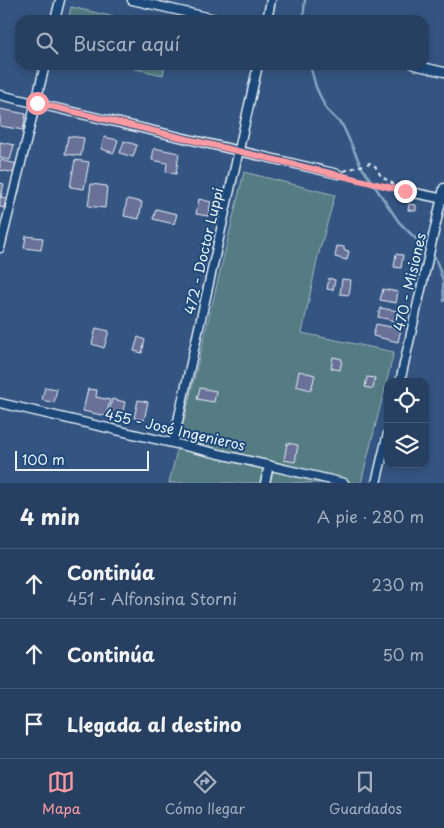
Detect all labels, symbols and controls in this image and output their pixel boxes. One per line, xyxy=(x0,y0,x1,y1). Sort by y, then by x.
search box xyxy=(15,15,429,70)
icon: search xyxy=(33,29,61,57)
text: Buscar aquí xyxy=(73,29,180,57)
route start xyxy=(26,92,49,115)
route end xyxy=(394,180,417,203)
street label: 472 - Doctor Luppi xyxy=(179,185,228,316)
street label: 470 - Misiones xyxy=(388,231,431,333)
map controls xyxy=(384,378,429,468)
button: locate xyxy=(384,378,429,423)
street label: 455 - José Ingenieros xyxy=(103,403,247,456)
button: layers xyxy=(384,423,429,468)
scale bar xyxy=(15,448,149,471)
text: 100 m xyxy=(22,449,65,470)
text: 4 min xyxy=(20,500,80,532)
text: A pie · 280 m xyxy=(317,504,424,528)
text: Continúa xyxy=(67,558,155,586)
icon: ahead xyxy=(20,570,48,598)
text: 230 m xyxy=(372,572,424,596)
text: 451 - Alfonsina Storni xyxy=(67,586,237,610)
icon: ahead xyxy=(20,640,48,668)
text: Continúa xyxy=(67,640,155,668)
text: 50 m xyxy=(383,642,424,666)
icon: arrive xyxy=(20,710,48,738)
text: Llegada al destino xyxy=(67,710,241,738)
tab: Mapa xyxy=(42,768,81,819)
tab: Cómo llegar xyxy=(165,768,245,819)
tab: Guardados xyxy=(329,768,402,819)

